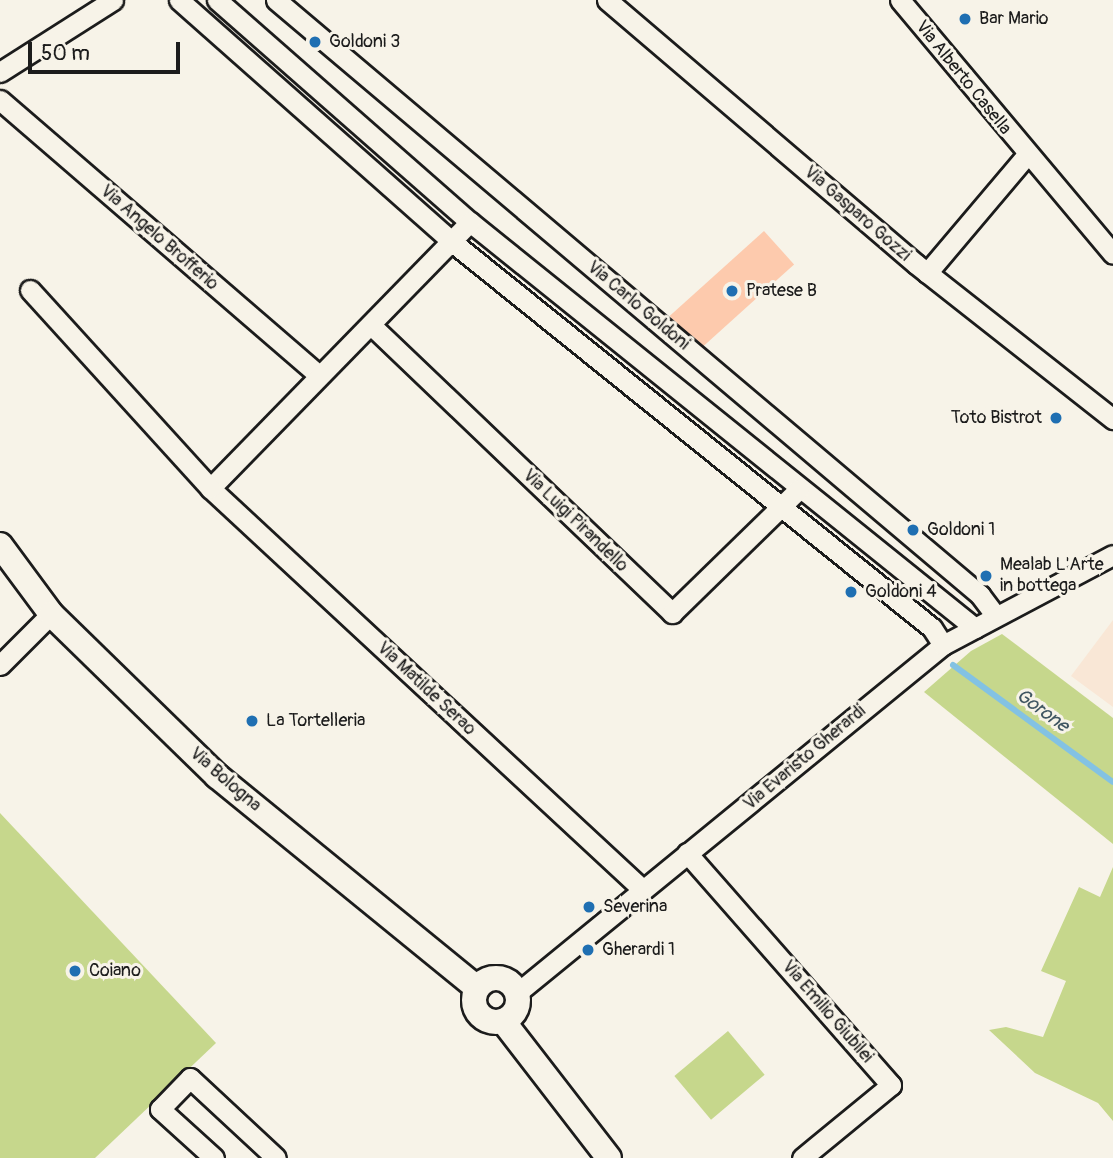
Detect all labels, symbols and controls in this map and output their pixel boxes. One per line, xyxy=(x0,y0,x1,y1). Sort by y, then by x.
place label: Bar Mario xyxy=(979,8,1049,30)
marker: Bar Mario xyxy=(957,11,973,27)
street label: Via Alberto Casella xyxy=(910,17,1016,139)
scale bar xyxy=(32,28,184,72)
place label: Goldoni 3 xyxy=(329,31,400,53)
marker: Goldoni 3 xyxy=(307,34,323,50)
text: 50 m xyxy=(41,40,90,67)
street label: Via Gasparo Gozzi xyxy=(799,162,915,266)
street label: Via Angelo Brofferio xyxy=(95,181,223,295)
street label: Via Carlo Goldoni xyxy=(582,257,694,355)
place label: Pratese B xyxy=(746,280,817,302)
marker: Pratese B xyxy=(724,283,740,299)
place label: Toto Bistrot xyxy=(951,407,1042,429)
marker: Toto Bistrot xyxy=(1048,410,1064,426)
street label: Via Luigi Pirandello xyxy=(518,465,632,577)
place label: Goldoni 1 xyxy=(927,519,995,541)
marker: Goldoni 1 xyxy=(905,522,921,538)
place label: Mealab L'Arte in bottega xyxy=(1000,555,1104,598)
marker: Mealab L'Arte in bottega xyxy=(978,568,994,584)
place label: Goldoni 4 xyxy=(865,581,937,603)
marker: Goldoni 4 xyxy=(843,584,859,600)
street label: Via Matilde Serao xyxy=(372,638,480,740)
water label: Gorone xyxy=(1011,684,1073,738)
street label: Via Evaristo Gherardi xyxy=(740,701,870,815)
place label: La Tortelleria xyxy=(266,710,365,732)
marker: La Tortelleria xyxy=(244,713,260,729)
street label: Via Bologna xyxy=(185,743,265,817)
place label: Severina xyxy=(603,896,667,918)
marker: Severina xyxy=(581,899,597,915)
place label: Gherardi 1 xyxy=(602,939,675,961)
marker: Gherardi 1 xyxy=(580,942,596,958)
street label: Via Emilio Giubilei xyxy=(777,956,877,1068)
place label: Coiano xyxy=(89,960,141,982)
marker: Coiano xyxy=(67,963,83,979)

